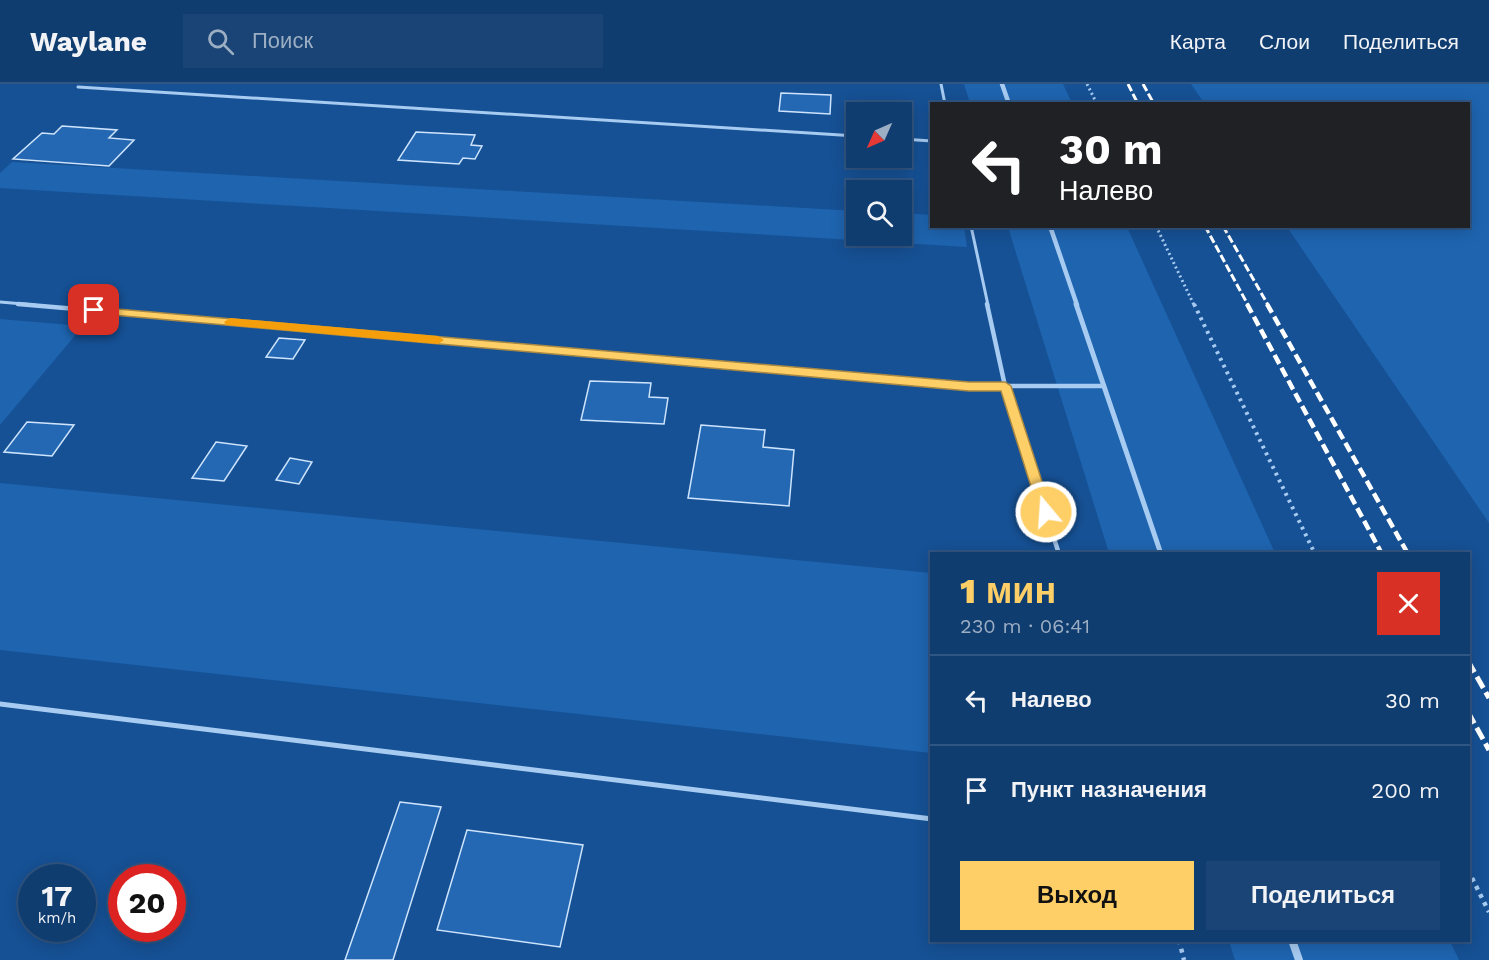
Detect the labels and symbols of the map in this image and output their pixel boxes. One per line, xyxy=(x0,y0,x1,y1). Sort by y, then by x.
north arrow xyxy=(846,102,912,168)
pin xyxy=(68,284,119,335)
position arrow xyxy=(1014,480,1078,544)
speed limit sign: 20 xyxy=(108,864,186,942)

